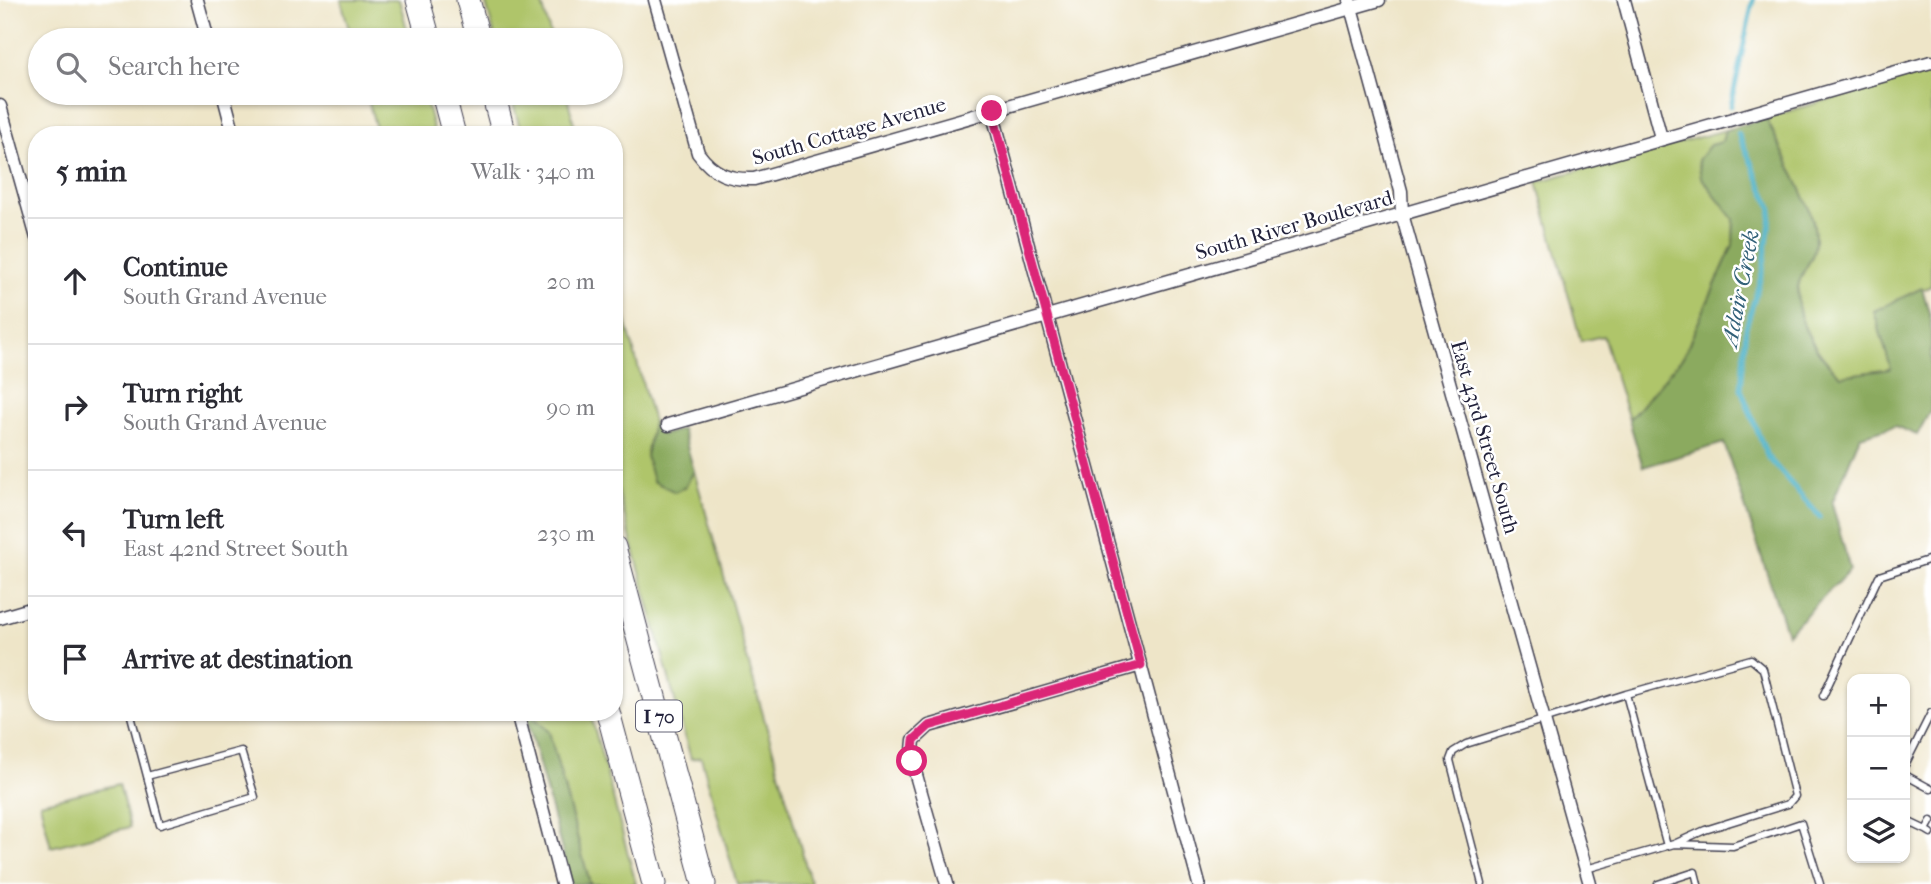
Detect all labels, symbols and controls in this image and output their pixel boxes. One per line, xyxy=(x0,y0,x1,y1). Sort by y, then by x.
search box xyxy=(28,28,623,105)
icon: search xyxy=(52,48,90,86)
text: Search here xyxy=(108,51,240,82)
street label: South Cottage Avenue xyxy=(749,92,949,170)
route end xyxy=(976,95,1007,126)
text: 5 min xyxy=(56,154,127,189)
text: Walk · 340 m xyxy=(471,158,595,185)
street label: South River Boulevard xyxy=(1193,185,1396,265)
water label: Adair Creek xyxy=(1715,228,1765,351)
text: Continue xyxy=(123,252,228,283)
icon: ahead xyxy=(56,262,94,300)
text: 20 m xyxy=(546,268,595,295)
text: South Grand Avenue xyxy=(123,283,327,310)
street label: East 43rd Street South xyxy=(1446,337,1524,537)
text: Turn right xyxy=(123,378,243,409)
icon: right xyxy=(56,388,94,426)
text: 90 m xyxy=(546,394,595,421)
text: South Grand Avenue xyxy=(123,409,327,436)
text: Turn left xyxy=(123,504,224,535)
icon: left xyxy=(56,514,94,552)
text: 230 m xyxy=(537,520,595,547)
text: East 42nd Street South xyxy=(123,535,348,562)
icon: arrive xyxy=(56,640,94,678)
text: Arrive at destination xyxy=(123,644,353,675)
map controls xyxy=(1847,674,1910,863)
button: + xyxy=(1847,674,1910,737)
road number: I 70 xyxy=(636,701,682,732)
button: − xyxy=(1847,737,1910,800)
route start xyxy=(896,745,927,776)
button: layers xyxy=(1847,800,1910,863)

